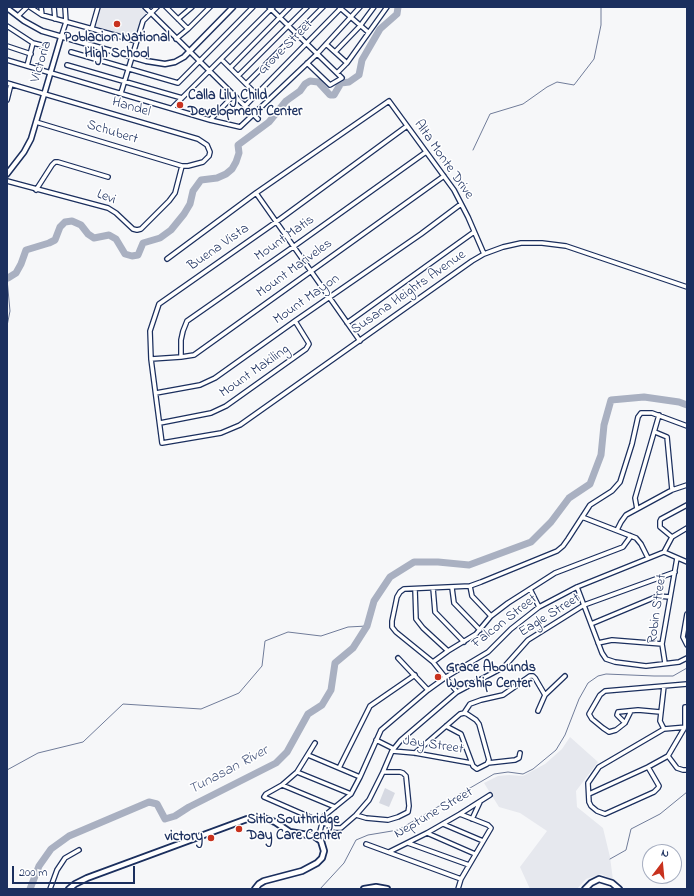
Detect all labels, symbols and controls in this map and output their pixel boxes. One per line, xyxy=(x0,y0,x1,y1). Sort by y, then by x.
street label: Grove Street xyxy=(255,17,317,79)
marker: Poblacion National High School xyxy=(112,19,122,29)
place label: Poblacion National High School xyxy=(64,31,170,64)
street label: Victoria xyxy=(28,39,56,85)
place label: Calla Lily Child Development Center xyxy=(188,89,302,122)
street label: Handel xyxy=(110,95,152,121)
marker: Calla Lily Child Development Center xyxy=(175,100,185,110)
street label: Schubert xyxy=(84,117,140,149)
street label: Alta Monte Drive xyxy=(409,117,477,203)
street label: Levi xyxy=(94,187,118,209)
street label: Mount Matis xyxy=(252,212,318,266)
street label: Buena Vista xyxy=(185,221,253,275)
street label: Mount Mariveles xyxy=(254,236,336,302)
street label: Susana Heights Avenue xyxy=(348,247,470,339)
street label: Mount Mayon xyxy=(271,271,343,329)
street label: Mount Makiling xyxy=(217,342,293,402)
street label: Robin Street xyxy=(645,573,671,645)
street label: Falcon Street xyxy=(469,591,541,653)
street label: Eagle Street xyxy=(516,591,584,641)
place label: Grace Abounds Worship Center xyxy=(446,661,536,694)
marker: Grace Abounds Worship Center xyxy=(433,672,443,682)
street label: Jay Street xyxy=(402,733,464,759)
water label: Tunasan River xyxy=(186,743,272,799)
street label: Neptune Street xyxy=(392,785,476,843)
place label: Sitio Southridge Day Care Center xyxy=(247,813,342,846)
marker: Sitio Southridge Day Care Center xyxy=(234,824,244,834)
place label: victory xyxy=(165,830,203,846)
marker: victory xyxy=(206,833,216,843)
north arrow xyxy=(642,844,682,884)
text: N xyxy=(659,845,671,862)
scale bar xyxy=(14,858,137,884)
text: 200 m xyxy=(19,864,48,882)

